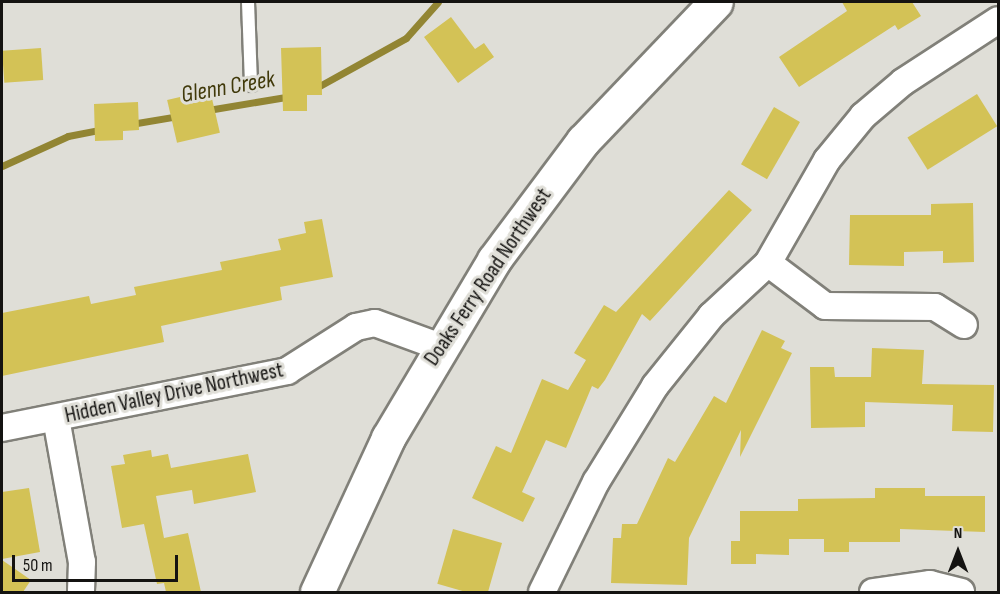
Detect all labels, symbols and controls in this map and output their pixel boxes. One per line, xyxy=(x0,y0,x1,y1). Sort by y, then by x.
water label: Glenn Creek xyxy=(179,65,277,109)
street label: Doaks Ferry Road Northwest xyxy=(419,183,557,371)
street label: Hidden Valley Drive Northwest xyxy=(62,357,286,429)
north arrow xyxy=(928,522,988,582)
text: N xyxy=(954,524,962,543)
scale bar xyxy=(15,543,182,581)
text: 50 m xyxy=(23,555,53,576)

